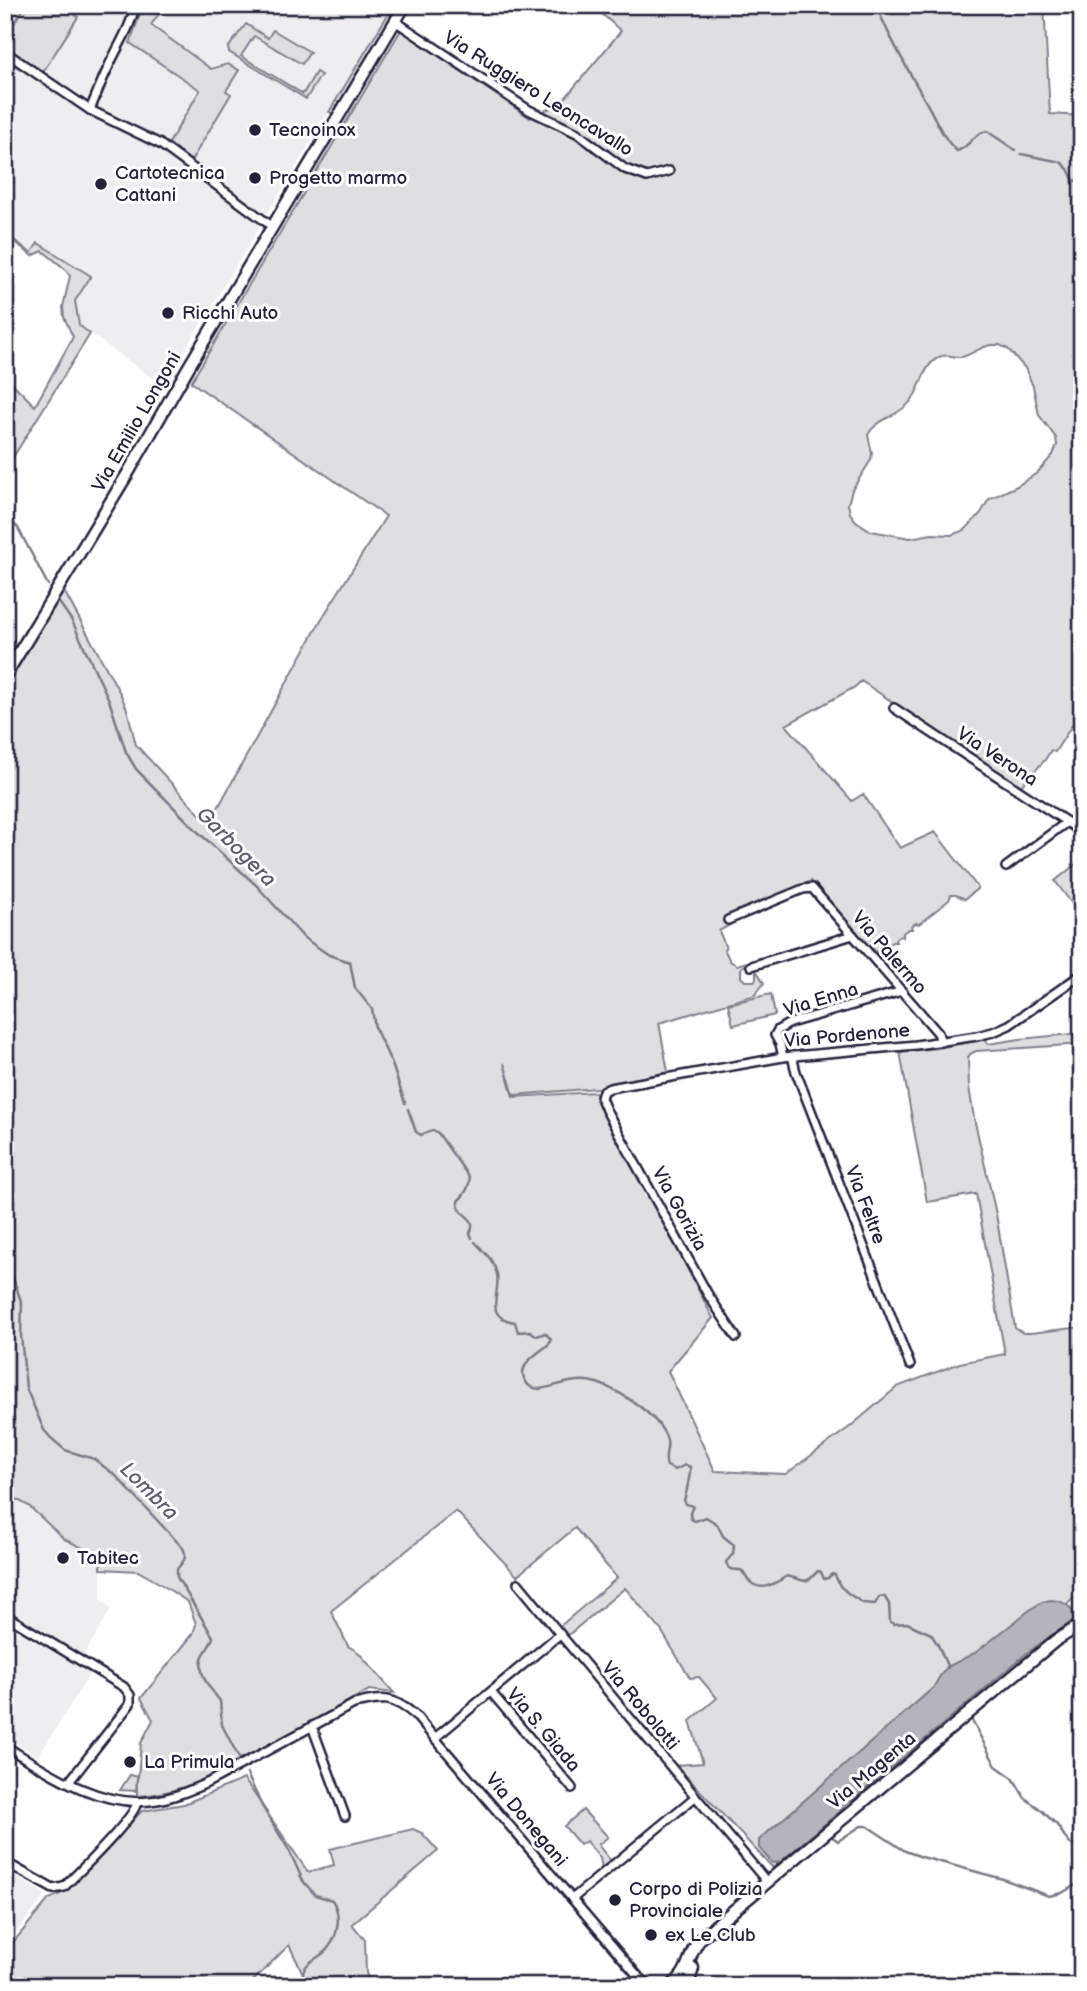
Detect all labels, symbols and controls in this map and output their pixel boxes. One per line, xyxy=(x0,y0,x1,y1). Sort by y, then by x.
street label: Via Ruggiero Leoncavallo xyxy=(439,26,637,162)
place label: Tecnoinox xyxy=(269,119,356,142)
marker: Tecnoinox xyxy=(247,122,263,138)
place label: Cartotecnica Cattani xyxy=(115,162,225,207)
place label: Progetto marmo xyxy=(269,167,407,190)
marker: Progetto marmo xyxy=(247,170,263,186)
marker: Cartotecnica Cattani xyxy=(93,176,109,192)
place label: Ricchi Auto xyxy=(182,302,278,325)
marker: Ricchi Auto xyxy=(160,305,176,321)
street label: Via Emilio Longoni xyxy=(87,348,187,496)
street label: Via Verona xyxy=(952,722,1042,792)
water label: Garbogera xyxy=(191,802,281,892)
street label: Via Palermo xyxy=(847,907,931,999)
street label: Via Enna xyxy=(781,978,861,1022)
street label: Via Pordenone xyxy=(783,1019,911,1053)
street label: Via Gorizia xyxy=(646,1163,712,1255)
street label: Via Feltre xyxy=(840,1163,890,1247)
water label: Lombra xyxy=(115,1457,183,1525)
place label: Tabitec xyxy=(77,1547,139,1570)
marker: Tabitec xyxy=(55,1550,71,1566)
street label: Via Robolotti xyxy=(596,1657,684,1755)
street label: Via S. Giada xyxy=(501,1683,585,1777)
street label: Via Magenta xyxy=(823,1727,921,1815)
place label: La Primula xyxy=(144,1751,235,1774)
marker: La Primula xyxy=(122,1754,138,1770)
street label: Via Donegani xyxy=(480,1768,572,1872)
place label: Corpo di Polizia Provinciale xyxy=(629,1878,763,1923)
marker: Corpo di Polizia Provinciale xyxy=(607,1892,623,1908)
place label: ex Le Club xyxy=(665,1924,756,1947)
marker: ex Le Club xyxy=(643,1927,659,1943)

